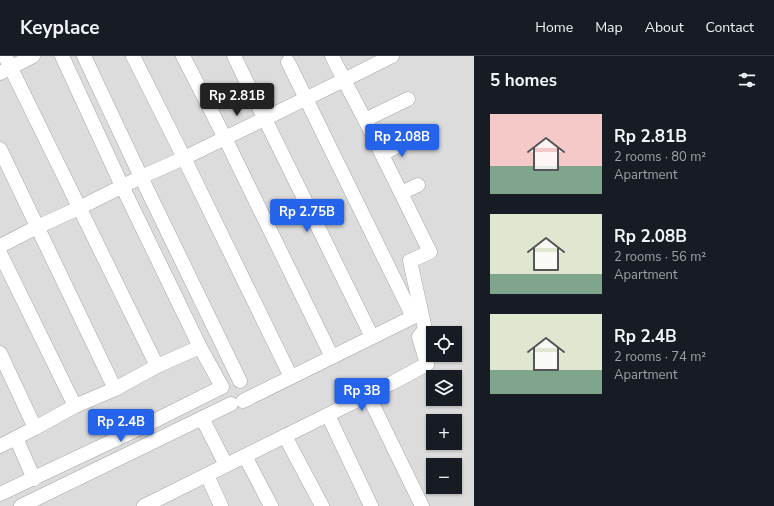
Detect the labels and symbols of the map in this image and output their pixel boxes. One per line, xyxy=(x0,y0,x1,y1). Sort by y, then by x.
pin: Rp 2.81B xyxy=(196,83,278,117)
pin: Rp 2.08B xyxy=(361,124,443,158)
pin: Rp 2.75B xyxy=(266,199,348,233)
pin: Rp 3B xyxy=(334,378,390,412)
pin: Rp 2.4B xyxy=(84,409,158,443)

